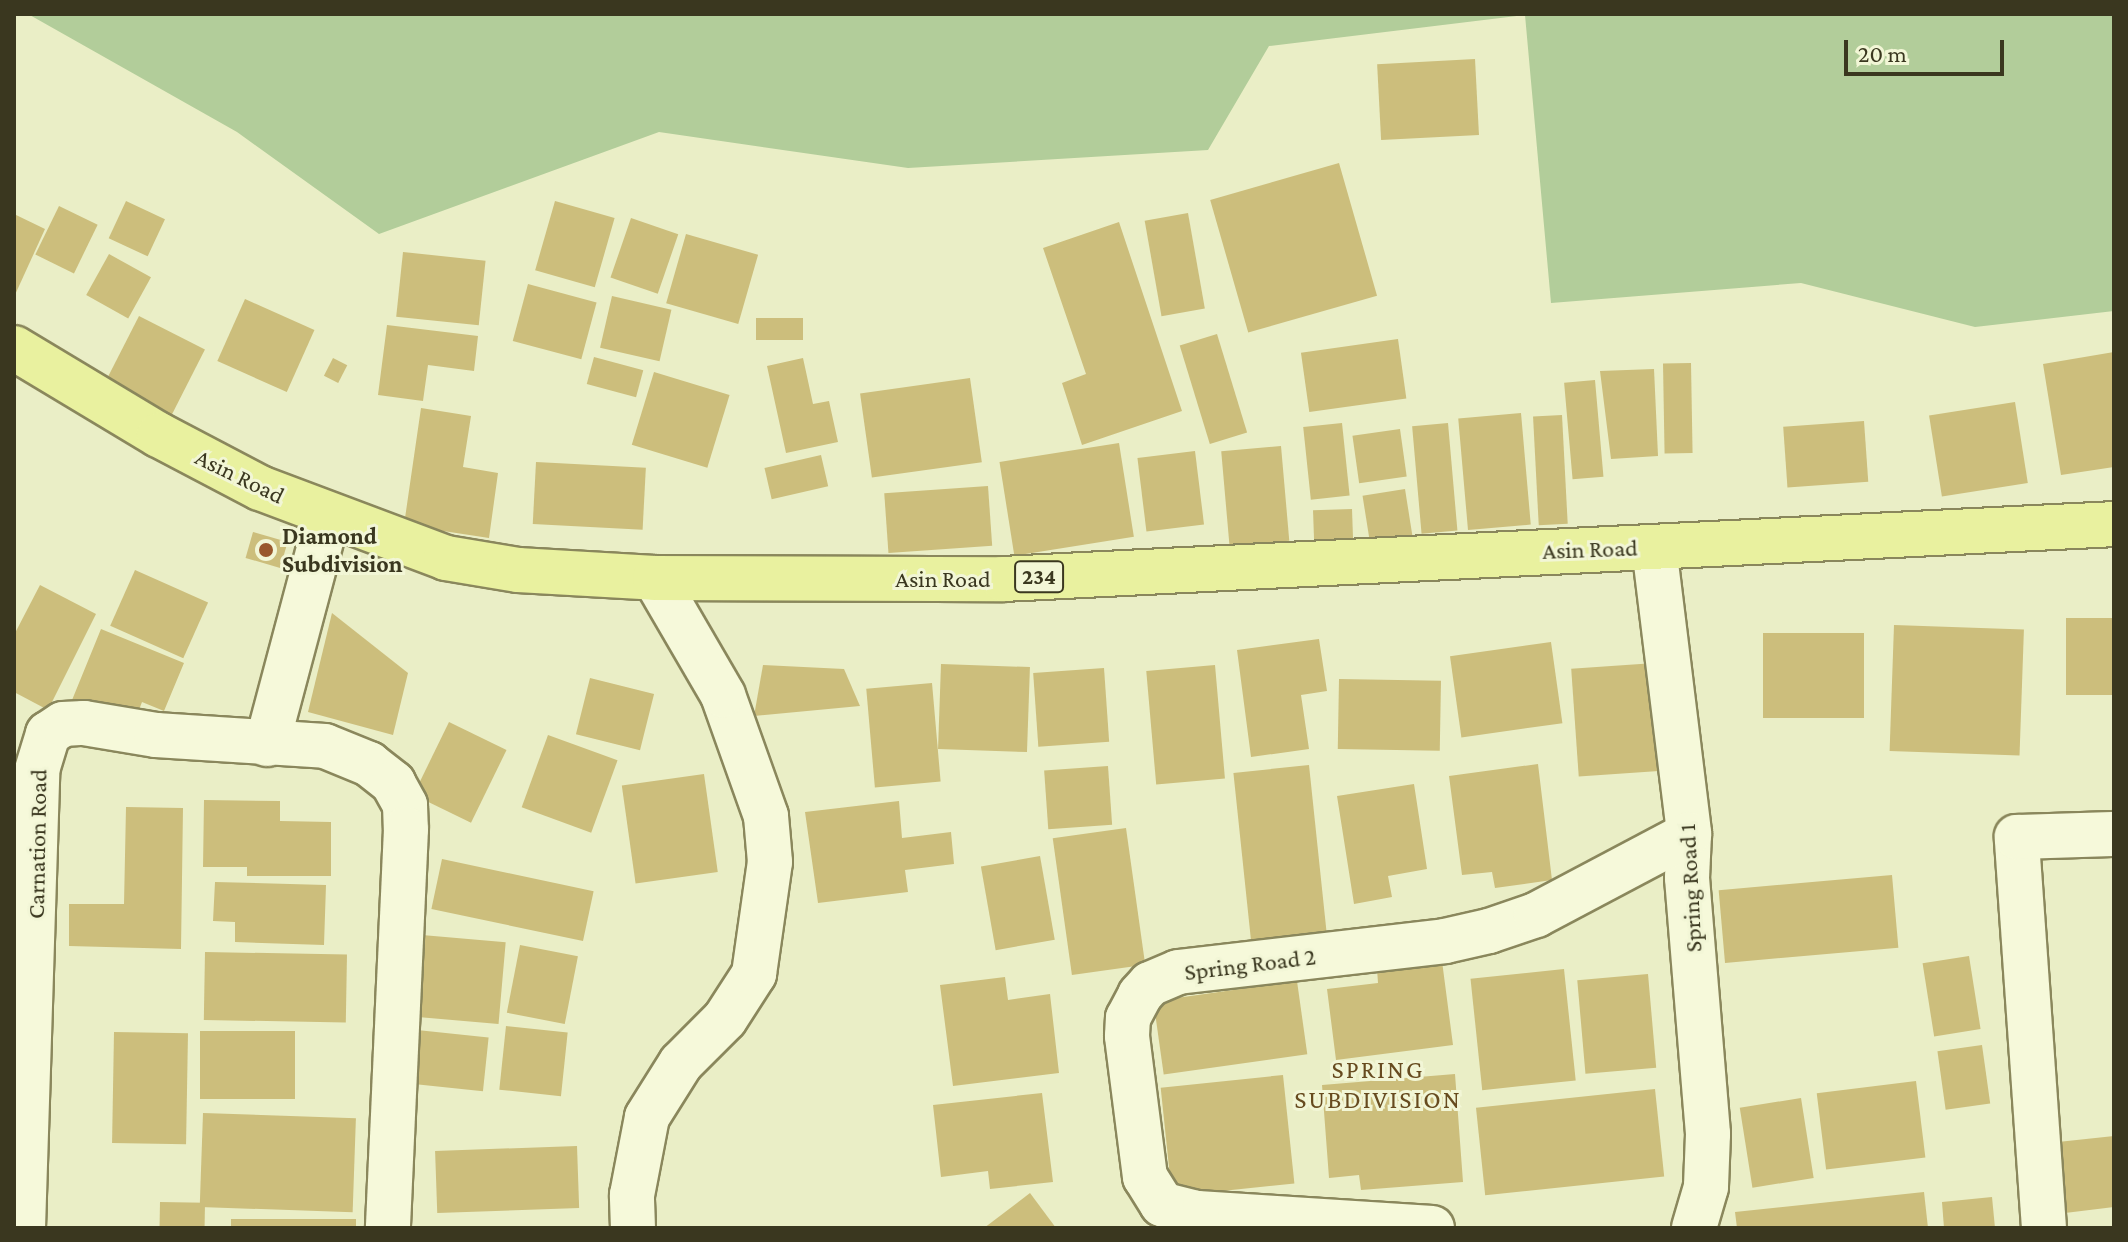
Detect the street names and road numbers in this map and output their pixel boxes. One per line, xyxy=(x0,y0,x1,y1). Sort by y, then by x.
street label: Asin Road xyxy=(191,442,289,510)
street label: Asin Road xyxy=(1542,533,1638,565)
road number: 234 xyxy=(1013,559,1065,595)
street label: Asin Road xyxy=(895,565,991,593)
street label: Carnation Road xyxy=(21,769,53,919)
street label: Spring Road 1 xyxy=(1672,823,1708,953)
street label: Spring Road 2 xyxy=(1183,942,1317,986)

